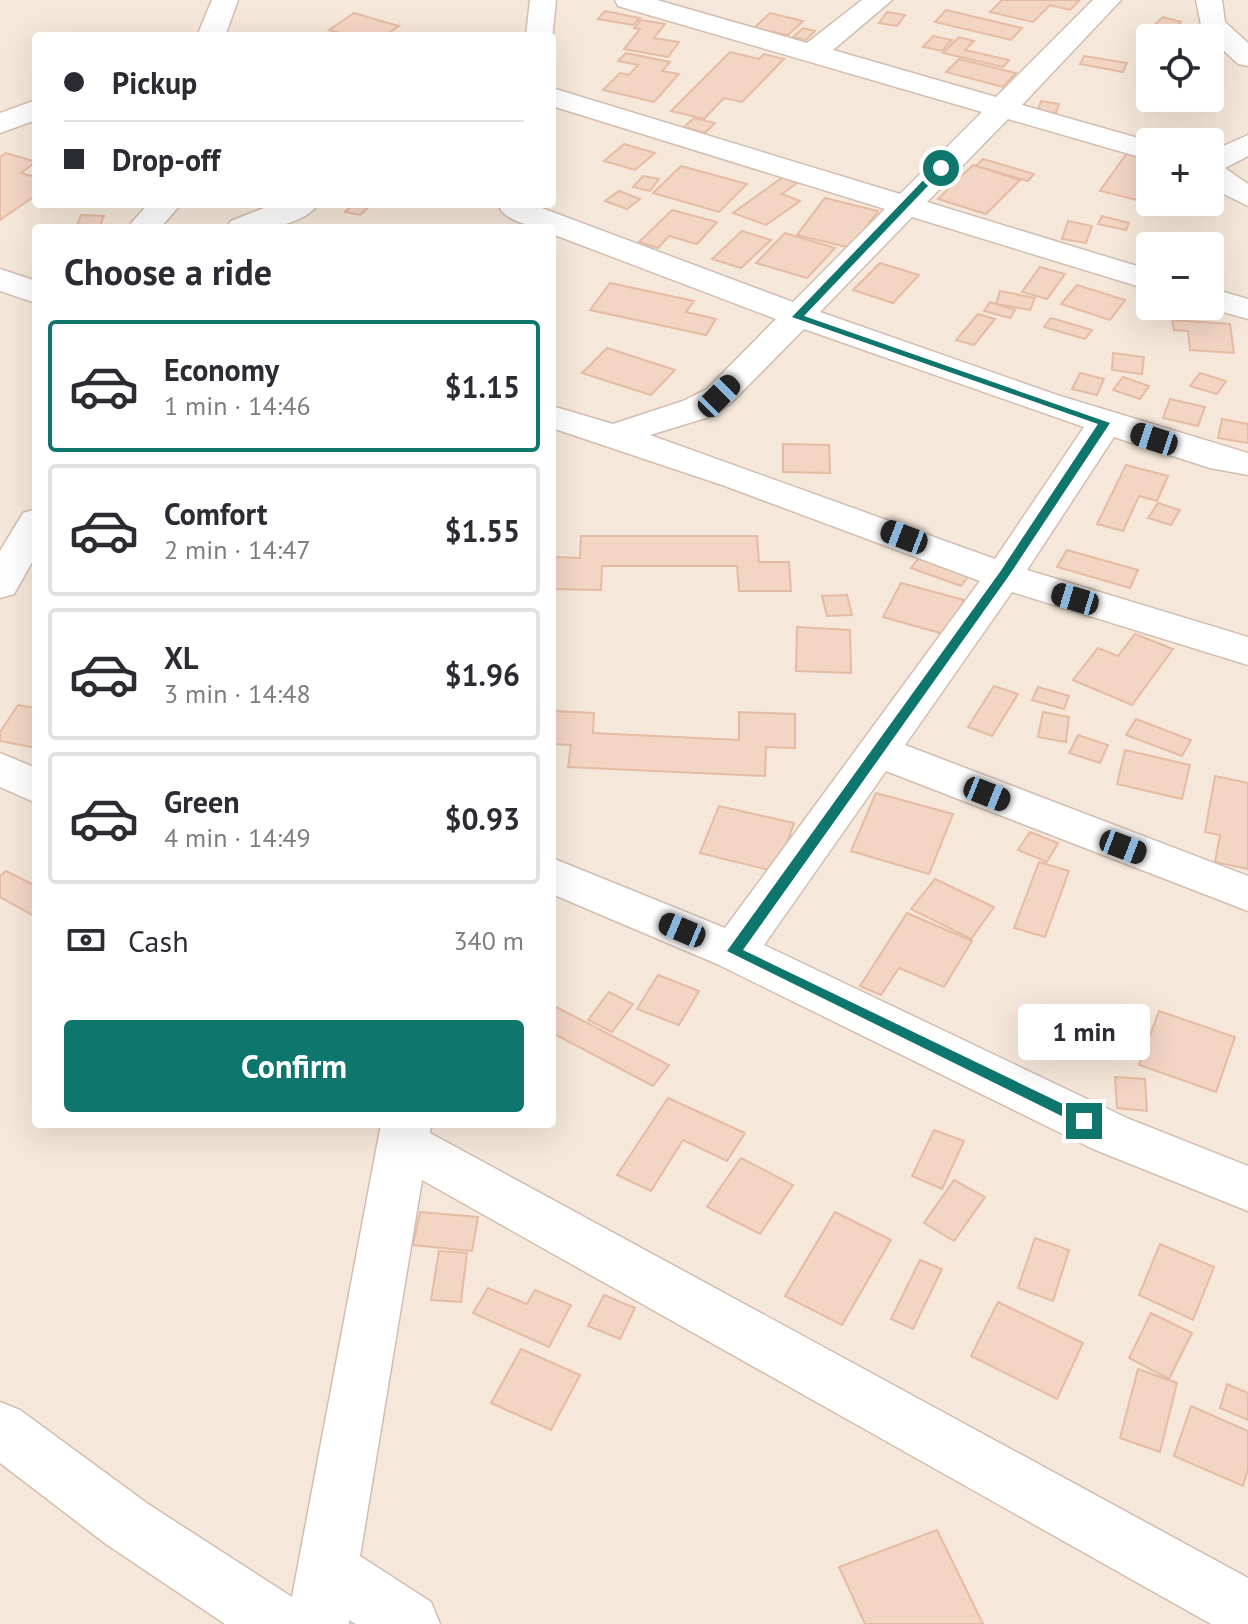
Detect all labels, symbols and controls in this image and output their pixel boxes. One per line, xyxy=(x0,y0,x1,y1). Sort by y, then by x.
map controls xyxy=(1136,24,1224,320)
button: locate xyxy=(1136,24,1224,112)
text: Pickup xyxy=(112,63,197,102)
button: + xyxy=(1136,128,1224,216)
text: Drop-off xyxy=(112,140,220,179)
route start xyxy=(923,150,959,186)
button: − xyxy=(1136,232,1224,320)
text: Choose a ride xyxy=(64,248,272,295)
icon: car xyxy=(68,350,140,422)
text: Economy xyxy=(164,350,279,389)
text: $1.15 xyxy=(445,367,520,406)
car xyxy=(694,371,744,421)
text: 1 min · 14:46 xyxy=(164,389,311,422)
car xyxy=(1127,420,1181,458)
icon: car xyxy=(68,494,140,566)
text: Comfort xyxy=(164,494,267,533)
text: $1.55 xyxy=(445,511,520,550)
car xyxy=(877,517,931,557)
text: 2 min · 14:47 xyxy=(164,533,311,566)
car xyxy=(1049,581,1101,617)
icon: car xyxy=(68,638,140,710)
text: XL xyxy=(164,638,198,677)
text: $1.96 xyxy=(445,655,520,694)
text: 3 min · 14:48 xyxy=(164,677,311,710)
car xyxy=(960,774,1014,814)
icon: car xyxy=(68,782,140,854)
text: Green xyxy=(164,782,239,821)
text: $0.93 xyxy=(445,799,520,838)
text: 4 min · 14:49 xyxy=(164,821,311,854)
car xyxy=(1096,827,1150,867)
car xyxy=(655,910,709,950)
icon: cash xyxy=(64,918,108,962)
text: Cash xyxy=(128,921,189,960)
text: 340 m xyxy=(453,924,524,957)
callout: 1 min xyxy=(1018,1005,1150,1061)
text: 1 min xyxy=(1052,1015,1116,1048)
button: Confirm xyxy=(64,1020,524,1112)
route end xyxy=(1066,1103,1102,1139)

